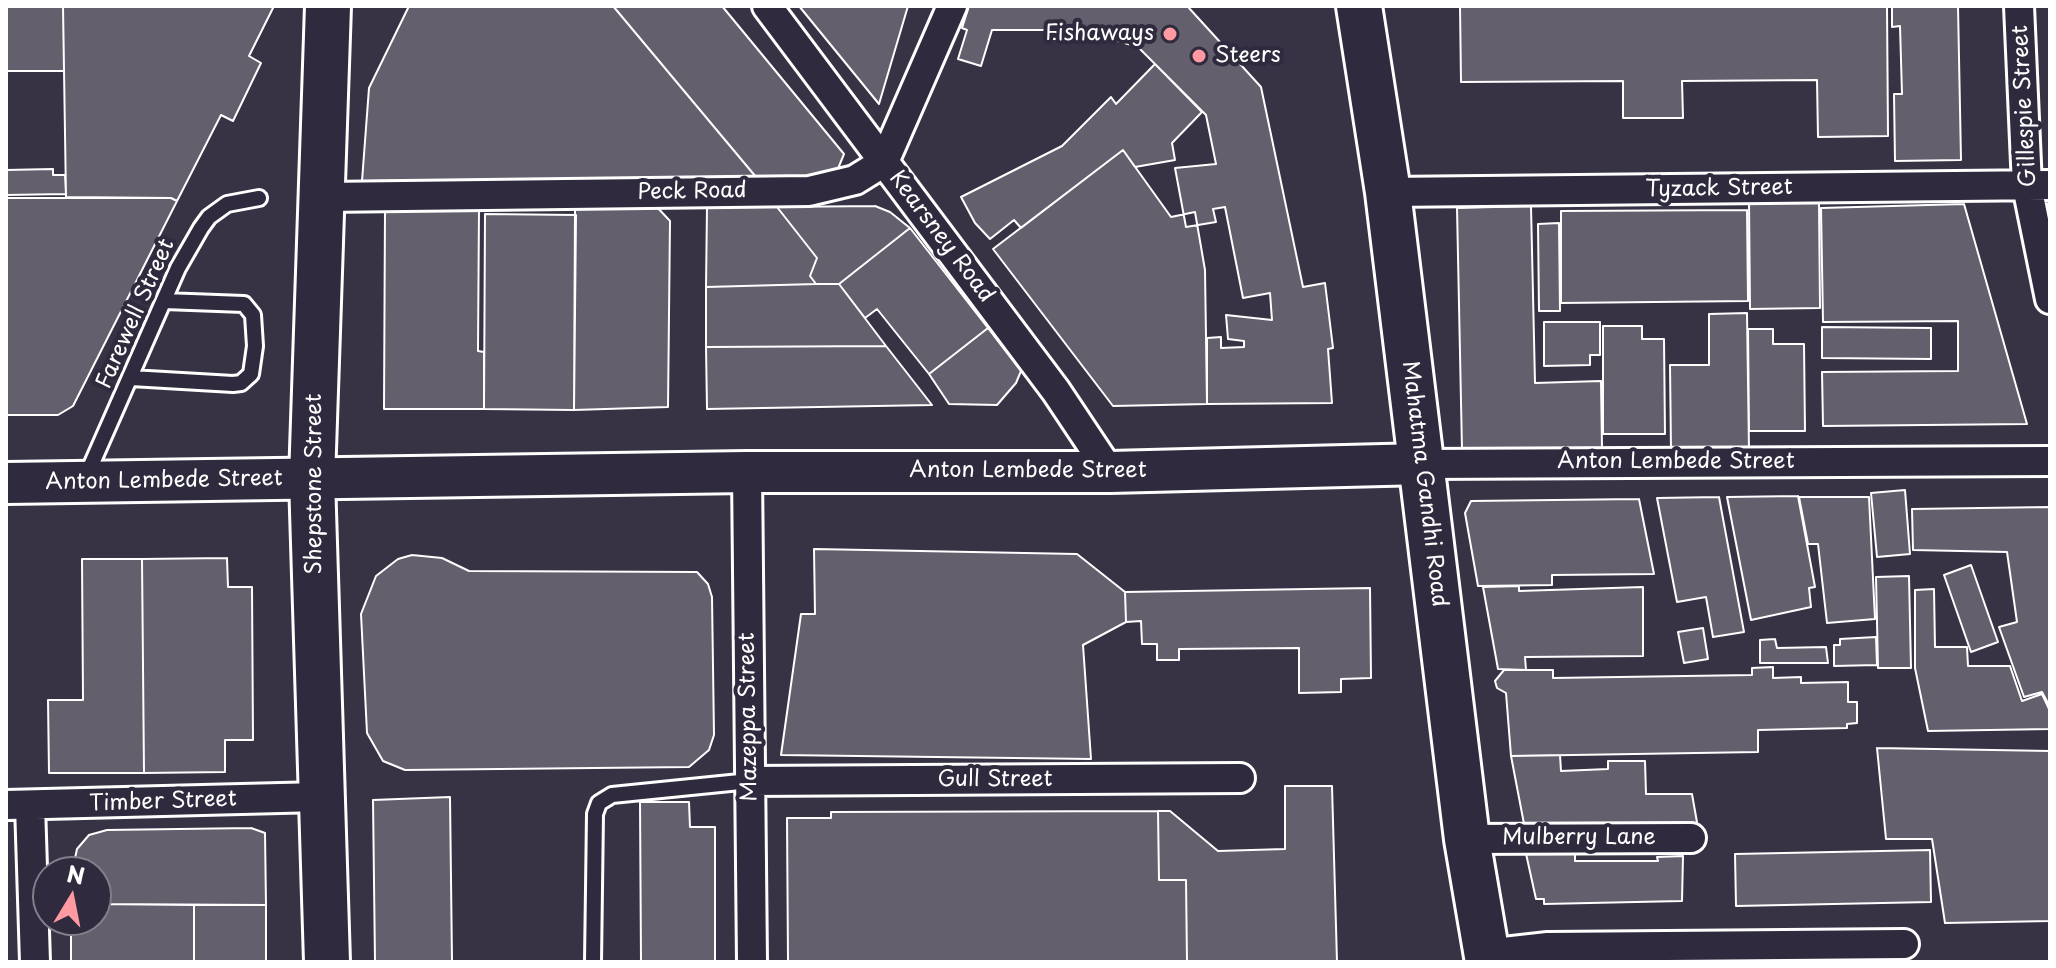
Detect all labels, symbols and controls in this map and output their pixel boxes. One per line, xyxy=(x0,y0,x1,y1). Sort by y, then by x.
place label: Fishaways xyxy=(1045,21,1154,47)
street label: Gillespie Street xyxy=(2008,24,2042,188)
marker: Fishaways xyxy=(1161,25,1179,43)
place label: Steers xyxy=(1215,43,1281,69)
marker: Steers xyxy=(1190,47,1208,65)
street label: Kearsney Road xyxy=(883,166,999,308)
street label: Tyzack Street xyxy=(1645,175,1793,203)
street label: Peck Road xyxy=(637,178,747,206)
street label: Farewell Street xyxy=(91,235,181,393)
street label: Mahatma Gandhi Road xyxy=(1396,359,1452,609)
street label: Shepstone Street xyxy=(302,393,328,575)
street label: Anton Lembede Street xyxy=(1557,449,1795,475)
street label: Anton Lembede Street xyxy=(909,458,1147,484)
street label: Anton Lembede Street xyxy=(45,466,283,496)
street label: Mazeppa Street xyxy=(734,632,764,802)
street label: Gull Street xyxy=(937,767,1053,793)
street label: Timber Street xyxy=(89,786,237,818)
street label: Mulberry Lane xyxy=(1502,825,1656,851)
north arrow xyxy=(32,856,112,936)
text: N xyxy=(64,856,87,892)

